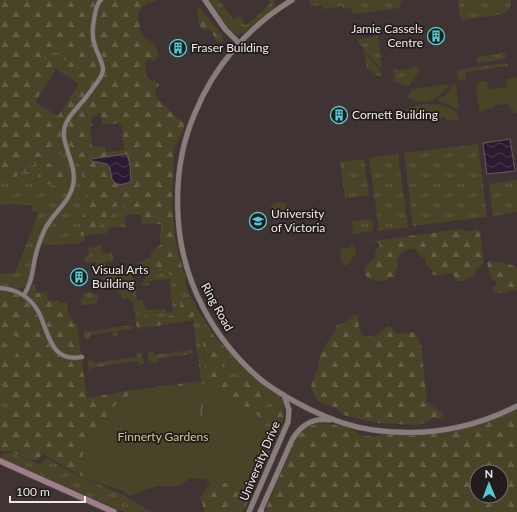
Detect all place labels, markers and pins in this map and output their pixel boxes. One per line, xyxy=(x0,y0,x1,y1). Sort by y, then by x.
place label: Jamie Cassels Centre xyxy=(351,21,423,50)
building icon: Jamie Cassels Centre xyxy=(426,26,446,46)
building icon: Fraser Building xyxy=(168,38,188,58)
place label: Fraser Building xyxy=(191,40,269,55)
building icon: Cornett Building xyxy=(329,105,349,125)
place label: Cornett Building xyxy=(352,107,438,122)
place label: University of Victoria xyxy=(271,206,325,235)
school or university icon: University of Victoria xyxy=(248,211,268,231)
place label: Visual Arts Building xyxy=(92,262,148,291)
building icon: Visual Arts Building xyxy=(69,267,89,287)

